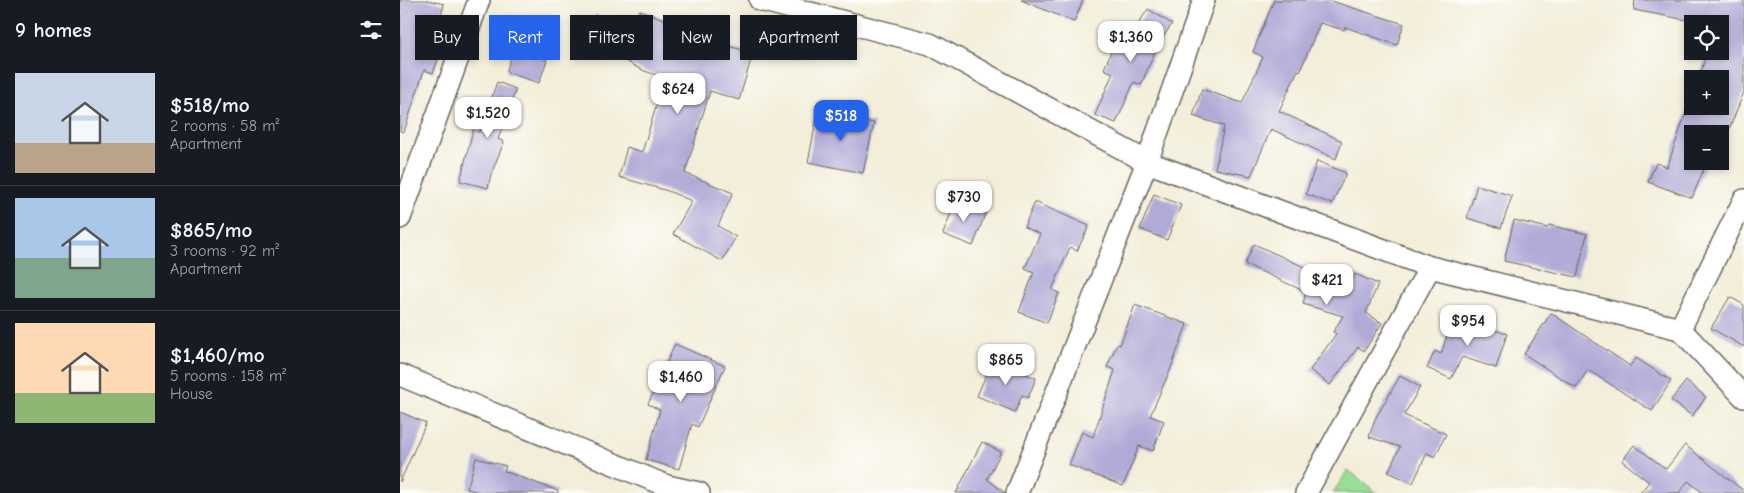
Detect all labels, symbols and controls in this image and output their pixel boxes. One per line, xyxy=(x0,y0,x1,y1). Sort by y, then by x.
chip: Buy xyxy=(415,15,479,60)
chip: Rent xyxy=(489,15,560,60)
chip: Filters xyxy=(570,15,653,60)
chip: New xyxy=(663,15,730,60)
chip: Apartment xyxy=(740,15,857,60)
map controls xyxy=(1684,15,1729,170)
button: locate xyxy=(1684,15,1729,60)
icon: filters xyxy=(357,16,385,44)
text: 9 homes xyxy=(15,18,91,42)
pin: $1,360 xyxy=(1090,20,1172,63)
text: $1,360 xyxy=(1109,28,1153,46)
button: + xyxy=(1684,70,1729,115)
pin: $624 xyxy=(648,72,708,115)
text: $624 xyxy=(662,80,695,98)
icon: home xyxy=(55,93,115,153)
text: $518/mo xyxy=(170,93,250,117)
pin: $1,520 xyxy=(447,96,529,139)
pin: $518 xyxy=(811,100,871,142)
text: $1,520 xyxy=(466,104,510,122)
text: $518 xyxy=(825,107,857,125)
text: 2 rooms · 58 m² xyxy=(170,117,280,135)
button: − xyxy=(1684,125,1729,170)
text: Apartment xyxy=(170,135,242,153)
pin: $730 xyxy=(934,180,994,223)
text: $730 xyxy=(947,188,981,206)
icon: home xyxy=(55,218,115,278)
text: $865/mo xyxy=(170,218,252,242)
text: 3 rooms · 92 m² xyxy=(170,242,279,260)
text: Apartment xyxy=(170,260,242,278)
pin: $421 xyxy=(1297,264,1357,306)
text: $421 xyxy=(1311,271,1343,289)
pin: $954 xyxy=(1438,304,1498,347)
text: $954 xyxy=(1451,312,1485,330)
icon: home xyxy=(55,343,115,403)
text: $1,460/mo xyxy=(170,343,265,367)
pin: $865 xyxy=(976,344,1036,386)
text: $865 xyxy=(989,351,1023,369)
pin: $1,460 xyxy=(640,360,722,403)
text: 5 rooms · 158 m² xyxy=(170,367,286,385)
text: $1,460 xyxy=(659,368,703,386)
text: House xyxy=(170,385,213,403)

